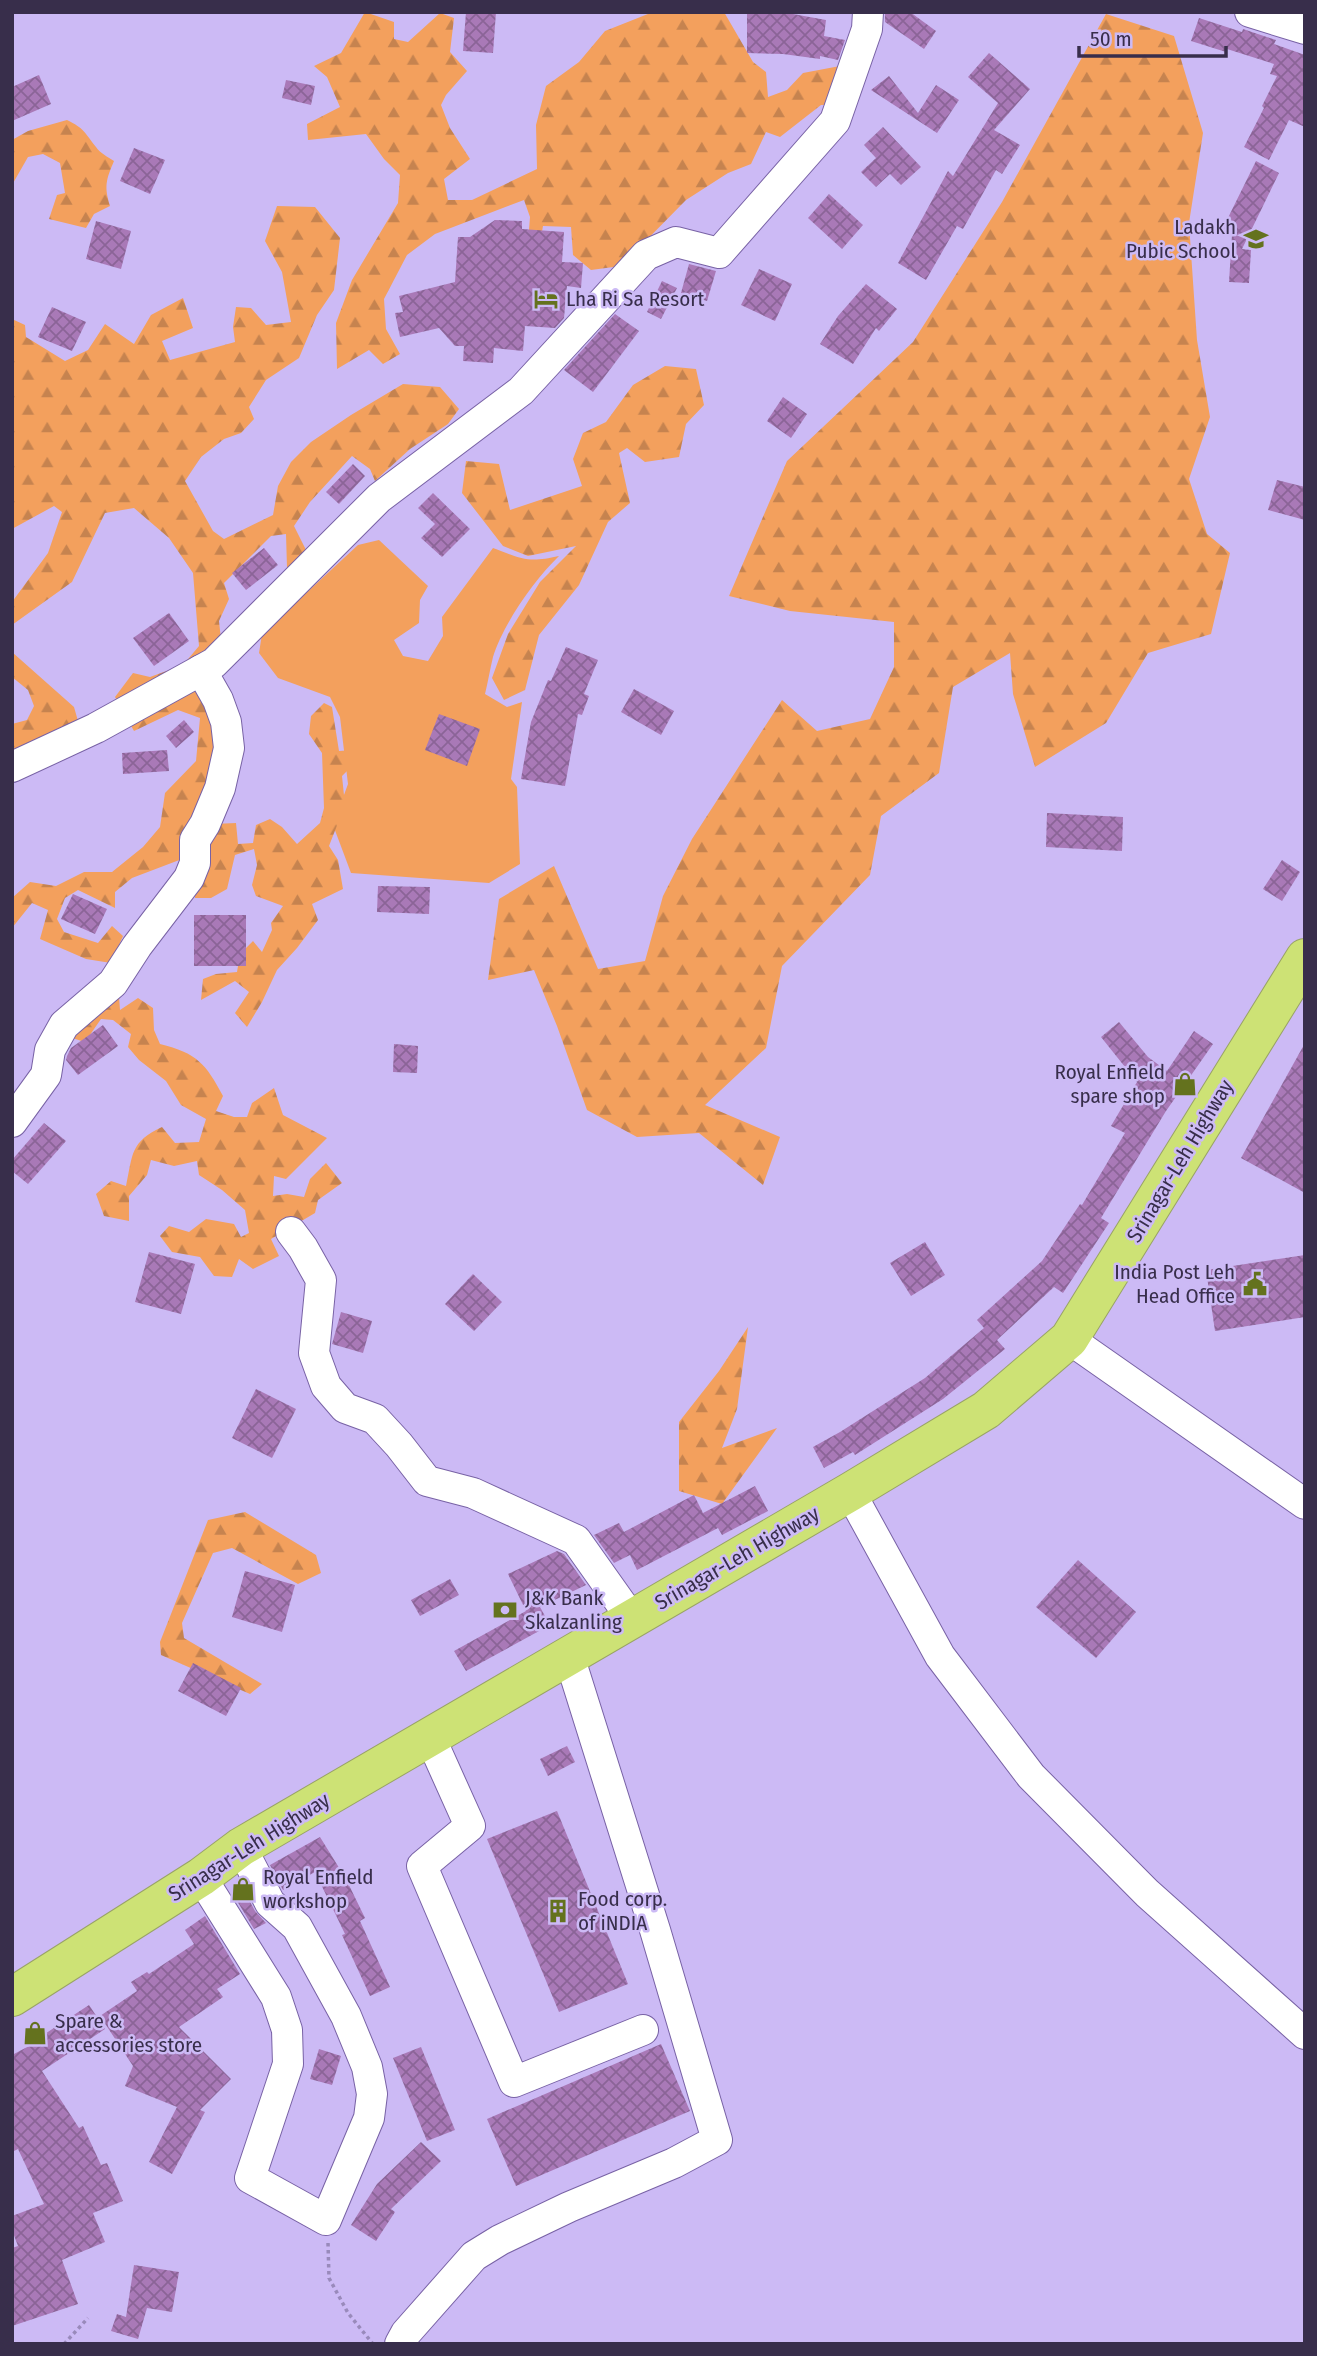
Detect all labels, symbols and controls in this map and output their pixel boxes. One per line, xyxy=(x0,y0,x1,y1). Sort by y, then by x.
scale bar xyxy=(1079,14,1226,58)
text: 50 m xyxy=(1090,26,1132,52)
place label: Ladakh Pubic School xyxy=(1126,214,1236,264)
school or university icon: Ladakh Pubic School xyxy=(1242,225,1270,253)
hotel icon: Lha Ri Sa Resort xyxy=(532,285,560,313)
place label: Lha Ri Sa Resort xyxy=(566,286,705,312)
place label: Royal Enfield spare shop xyxy=(1055,1059,1165,1109)
shop icon: Royal Enfield spare shop xyxy=(1171,1070,1199,1098)
street label: Srinagar-Leh Highway xyxy=(1121,1074,1239,1247)
place label: India Post Leh Head Office xyxy=(1114,1259,1235,1309)
public building icon: India Post Leh Head Office xyxy=(1241,1270,1269,1298)
street label: Srinagar-Leh Highway xyxy=(650,1500,824,1616)
place label: J&K Bank Skalzanling xyxy=(525,1585,622,1635)
bank icon: J&K Bank Skalzanling xyxy=(491,1596,519,1624)
street label: Srinagar-Leh Highway xyxy=(164,1787,335,1907)
place label: Royal Enfield workshop xyxy=(263,1864,373,1914)
shop icon: Royal Enfield workshop xyxy=(229,1875,257,1903)
place label: Food corp. of iNDIA xyxy=(578,1886,667,1936)
building icon: Food corp. of iNDIA xyxy=(544,1897,572,1925)
place label: Spare & accessories store xyxy=(55,2008,202,2058)
shop icon: Spare & accessories store xyxy=(21,2019,49,2047)

